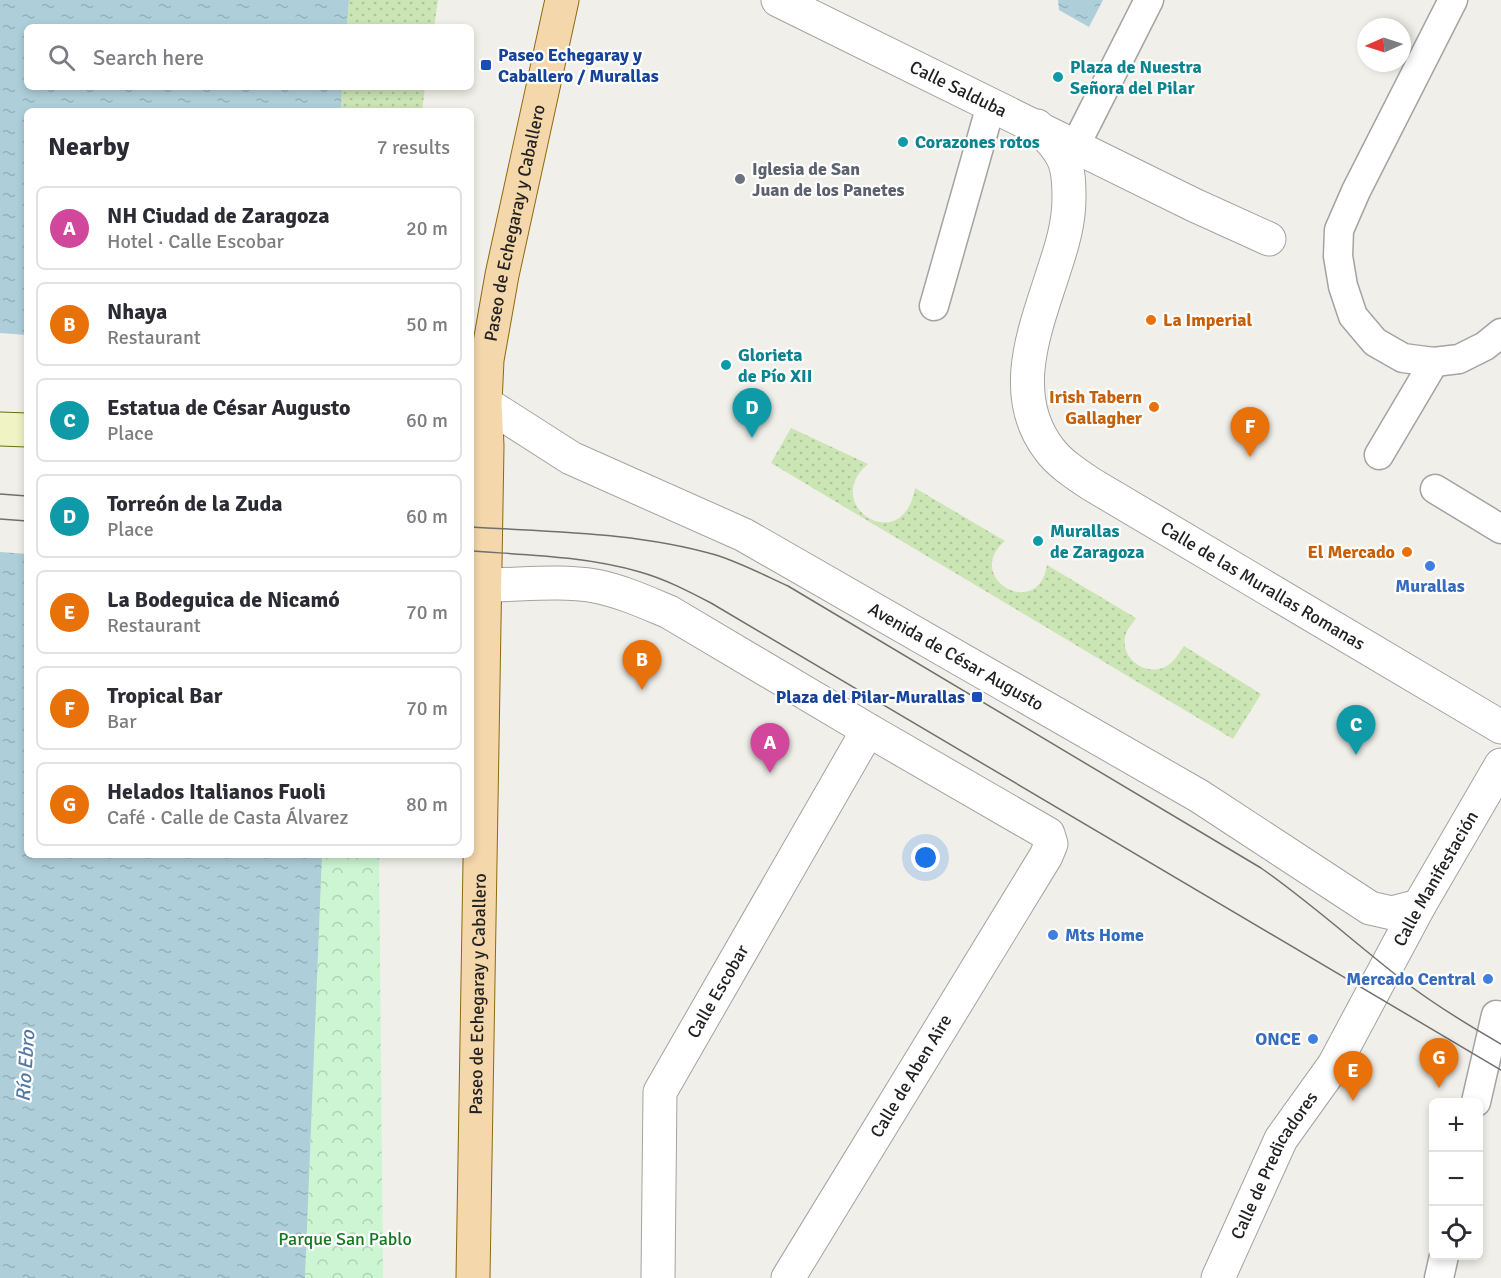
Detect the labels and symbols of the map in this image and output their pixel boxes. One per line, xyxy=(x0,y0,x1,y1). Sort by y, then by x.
north arrow xyxy=(1357,18,1411,72)
place label: Paseo Echegaray y Caballero / Murallas xyxy=(498,44,659,87)
street label: Calle Salduba xyxy=(906,56,1010,122)
place label: Plaza de Nuestra Señora del Pilar xyxy=(1070,56,1202,99)
marker: Paseo Echegaray y Caballero / Murallas xyxy=(479,58,493,72)
marker: Plaza de Nuestra Señora del Pilar xyxy=(1051,70,1065,84)
street label: Paseo de Echegaray y Caballero xyxy=(479,103,550,343)
place label: Corazones rotos xyxy=(915,131,1040,153)
marker: Corazones rotos xyxy=(896,135,910,149)
place label: Iglesia de San Juan de los Panetes xyxy=(752,158,905,201)
marker: Iglesia de San Juan de los Panetes xyxy=(733,172,747,186)
place label: La Imperial xyxy=(1163,309,1253,331)
marker: La Imperial xyxy=(1144,313,1158,327)
place label: Glorieta de Pío XII xyxy=(738,344,812,387)
marker: Glorieta de Pío XII xyxy=(719,358,733,372)
place label: Irish Tabern Gallagher xyxy=(1049,386,1143,429)
pin: D xyxy=(732,388,771,438)
marker: Irish Tabern Gallagher xyxy=(1147,400,1161,414)
pin: F xyxy=(1230,408,1270,457)
street label: Calle de las Murallas Romanas xyxy=(1157,517,1369,655)
place label: Murallas de Zaragoza xyxy=(1050,520,1144,563)
marker: Murallas de Zaragoza xyxy=(1031,534,1045,548)
place label: El Mercado xyxy=(1307,541,1395,563)
marker: El Mercado xyxy=(1400,545,1414,559)
marker: Murallas xyxy=(1423,559,1437,573)
place label: Murallas xyxy=(1395,575,1465,597)
street label: Avenida de César Augusto xyxy=(865,598,1048,716)
pin: B xyxy=(622,640,662,690)
place label: Plaza del Pilar-Murallas xyxy=(776,686,965,708)
marker: Plaza del Pilar-Murallas xyxy=(970,690,984,704)
pin: C xyxy=(1336,706,1376,755)
pin: A xyxy=(750,724,790,773)
street label: Calle Manifestación xyxy=(1389,807,1483,950)
your location xyxy=(911,843,940,872)
street label: Paseo de Echegaray y Caballero xyxy=(465,873,491,1115)
place label: Mts Home xyxy=(1065,924,1144,946)
marker: Mts Home xyxy=(1046,928,1060,942)
street label: Calle Escobar xyxy=(682,940,753,1042)
place label: Mercado Central xyxy=(1346,968,1476,990)
marker: Mercado Central xyxy=(1481,972,1495,986)
street label: Calle de Aben Aire xyxy=(866,1010,956,1142)
water label: Río Ebro xyxy=(11,1028,41,1103)
place label: ONCE xyxy=(1255,1028,1301,1050)
marker: ONCE xyxy=(1306,1032,1320,1046)
pin: G xyxy=(1420,1038,1458,1088)
pin: E xyxy=(1334,1052,1372,1101)
street label: Calle de Predicadores xyxy=(1226,1087,1323,1243)
park label: Parque San Pablo xyxy=(278,1228,412,1250)

